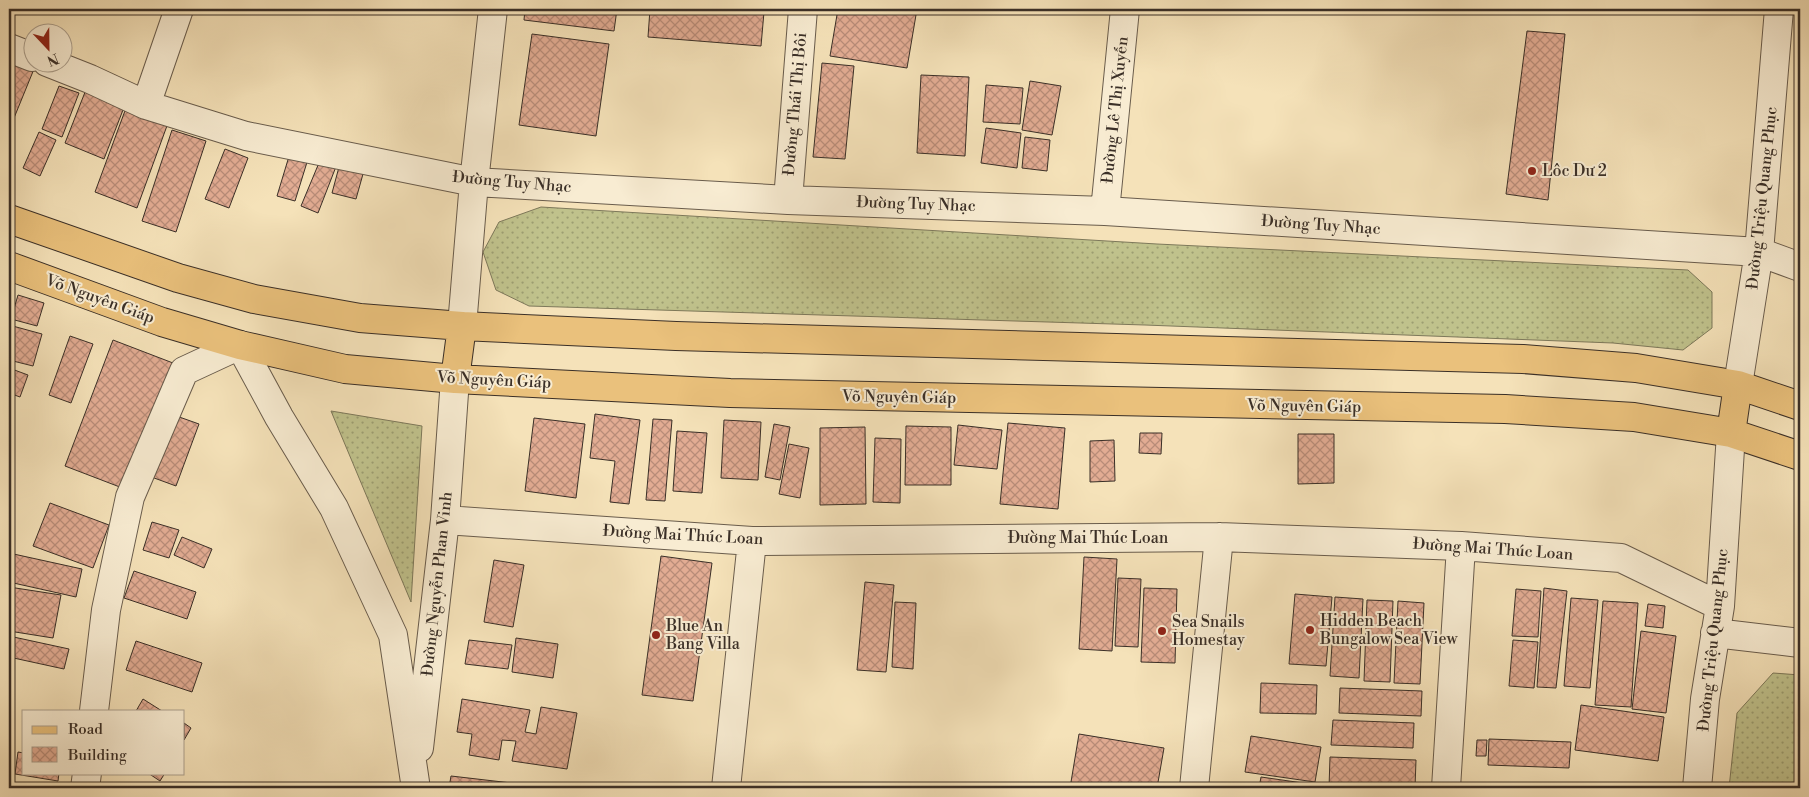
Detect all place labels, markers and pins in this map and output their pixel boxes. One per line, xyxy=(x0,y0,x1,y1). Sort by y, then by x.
place label: Lôc Dư 2 xyxy=(1542,161,1607,181)
marker: Lôc Dư 2 xyxy=(1526,165,1538,177)
place label: Hidden Beach Bungalow Sea View xyxy=(1319,611,1459,649)
place label: Sea Snails Homestay xyxy=(1172,612,1245,650)
place label: Blue An Bang Villa xyxy=(665,616,741,654)
marker: Hidden Beach Bungalow Sea View xyxy=(1304,624,1316,636)
marker: Sea Snails Homestay xyxy=(1156,625,1168,637)
marker: Blue An Bang Villa xyxy=(650,629,662,641)

